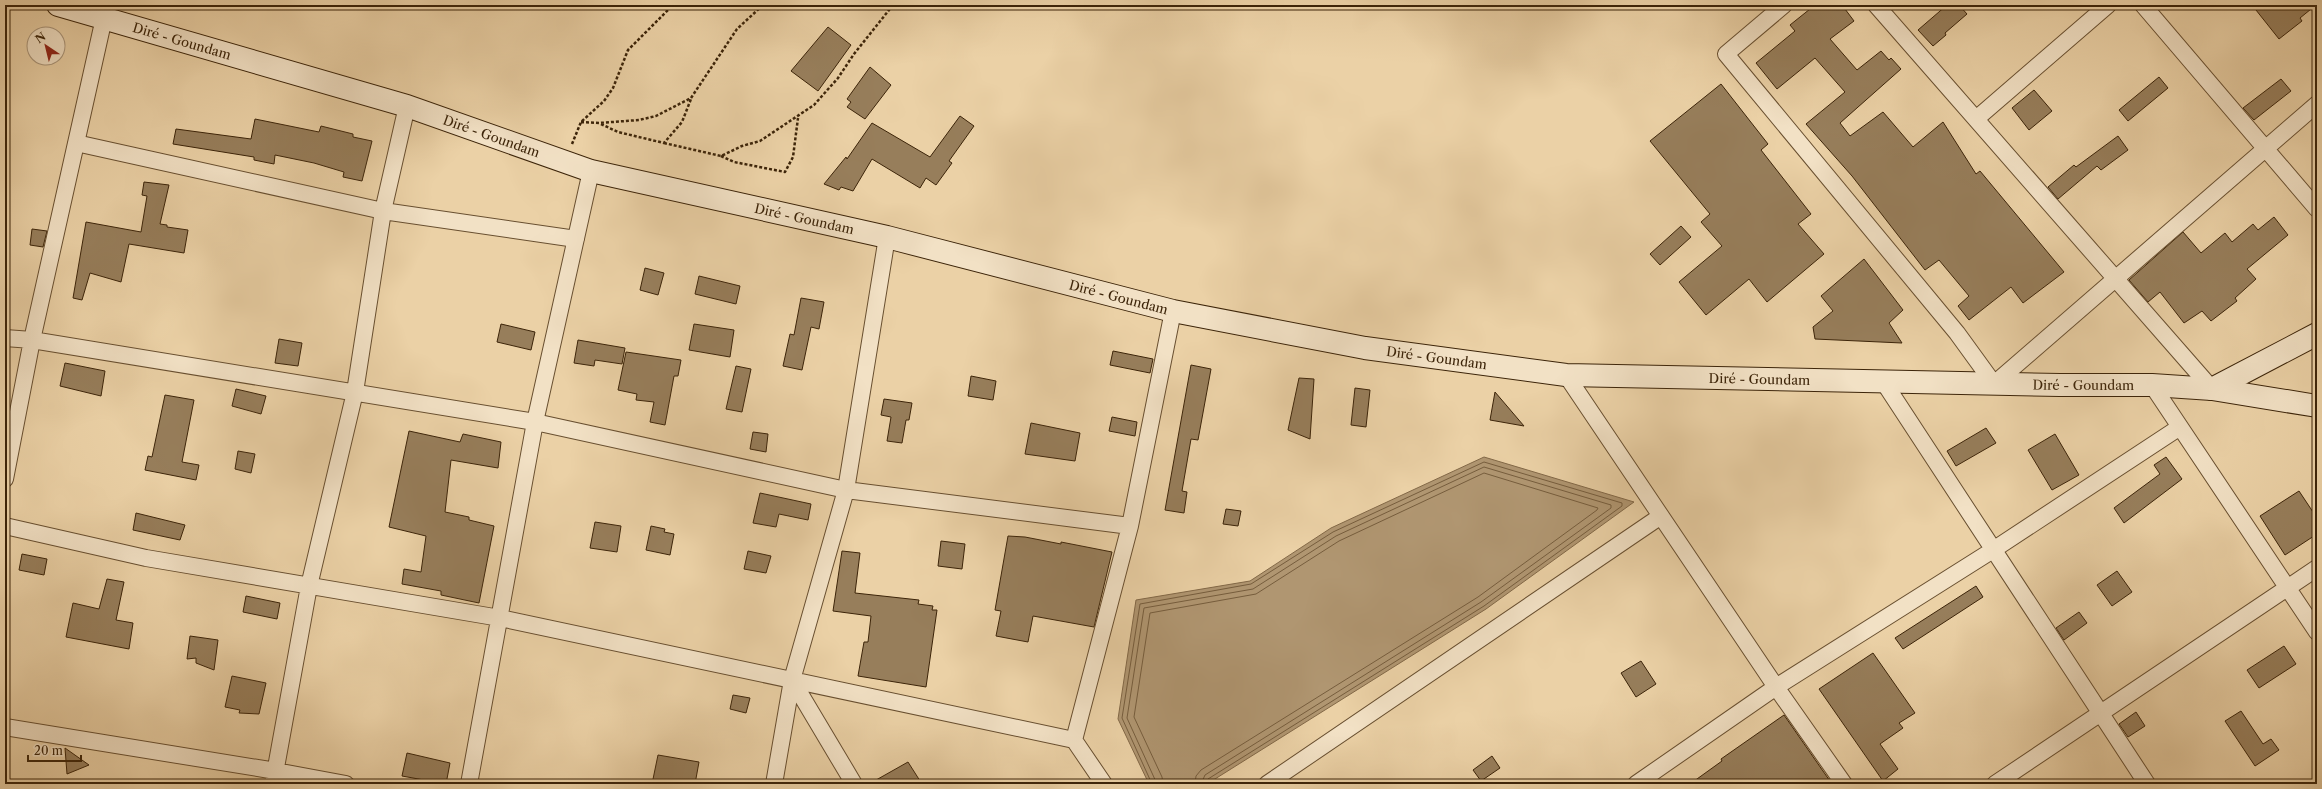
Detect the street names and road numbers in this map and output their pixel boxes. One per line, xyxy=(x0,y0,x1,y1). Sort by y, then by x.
street label: Diré - Goundam xyxy=(131,19,233,63)
street label: Diré - Goundam xyxy=(441,111,542,160)
street label: Diré - Goundam xyxy=(753,200,856,237)
street label: Diré - Goundam xyxy=(1067,276,1170,317)
street label: Diré - Goundam xyxy=(1385,343,1488,372)
street label: Diré - Goundam xyxy=(1709,370,1810,388)
street label: Diré - Goundam xyxy=(2032,376,2134,393)

